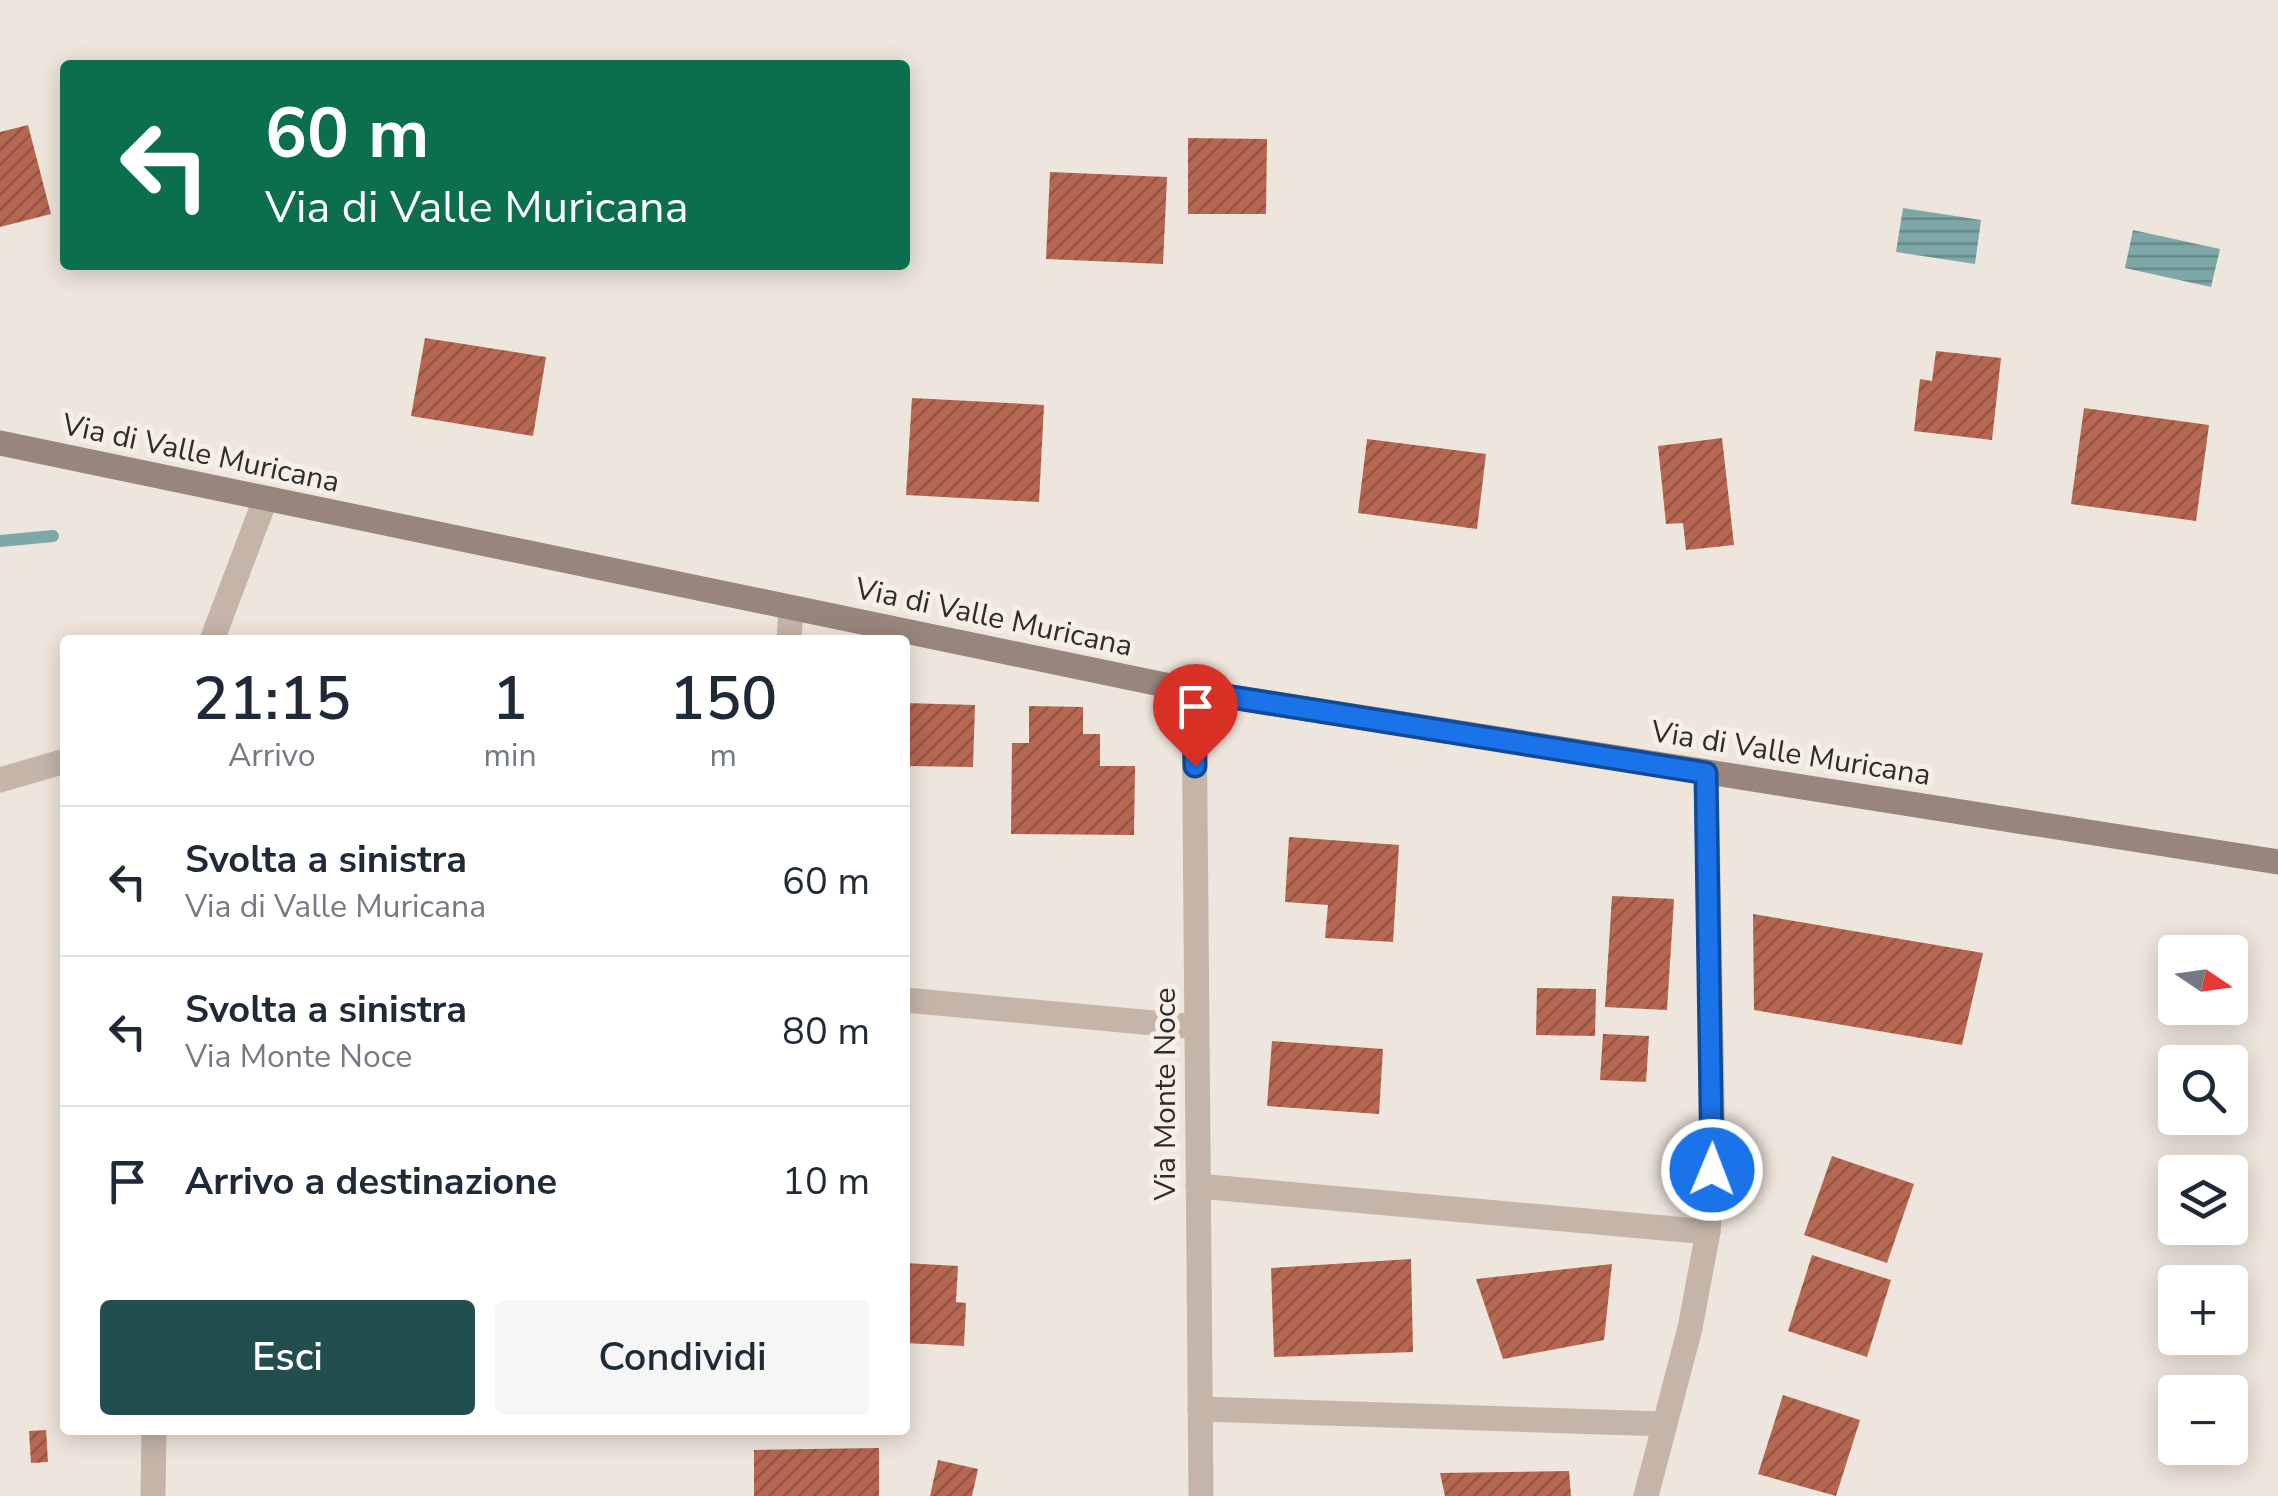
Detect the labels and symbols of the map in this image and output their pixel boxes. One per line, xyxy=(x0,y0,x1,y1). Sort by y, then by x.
street label: Via di Valle Muricana xyxy=(58,404,343,503)
street label: Via di Valle Muricana xyxy=(851,568,1136,667)
pin xyxy=(1153,664,1238,767)
street label: Via di Valle Muricana xyxy=(1647,711,1934,796)
north arrow xyxy=(2158,935,2248,1025)
street label: Via Monte Noce xyxy=(1145,987,1186,1202)
position arrow xyxy=(1660,1118,1764,1222)

